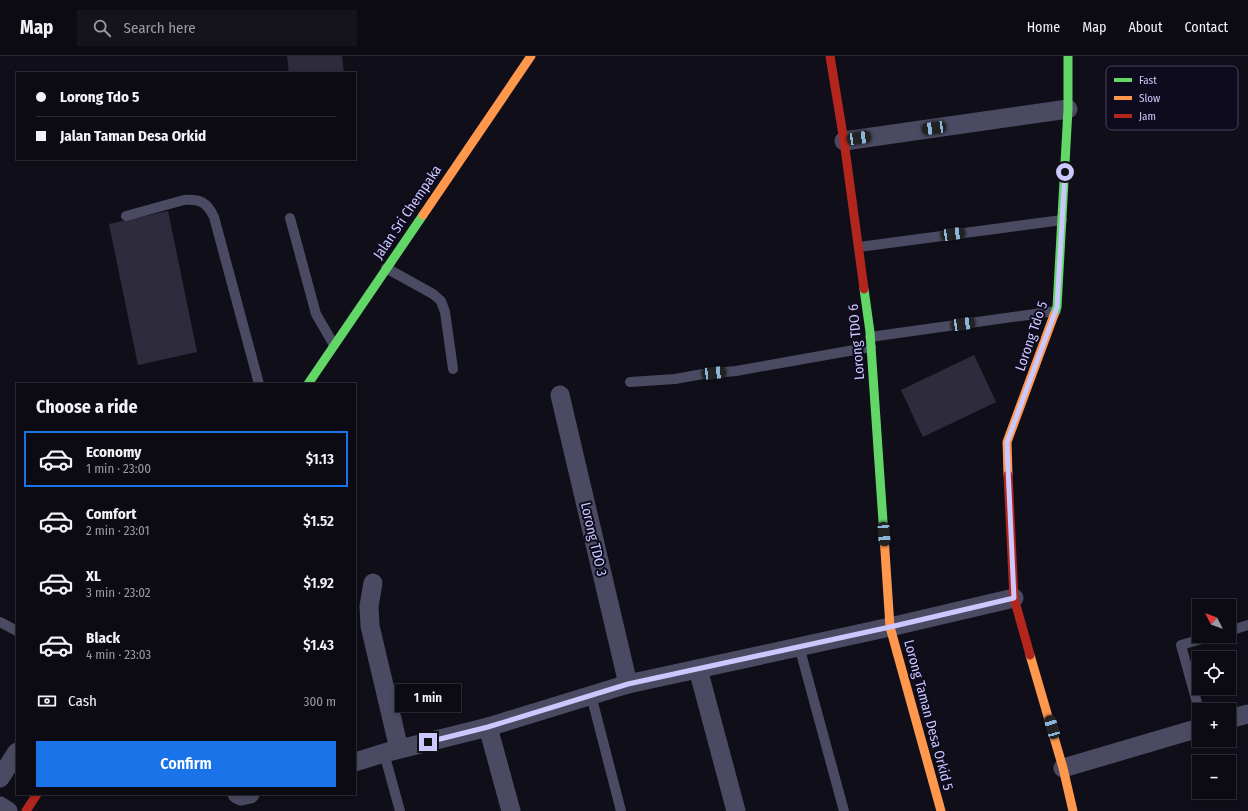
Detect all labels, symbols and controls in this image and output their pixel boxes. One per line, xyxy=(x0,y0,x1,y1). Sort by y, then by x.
search box xyxy=(77,10,357,46)
text: Map xyxy=(20,16,53,39)
icon: search xyxy=(91,17,113,39)
text: Search here xyxy=(123,19,196,37)
text: Home xyxy=(1027,19,1060,36)
text: Map xyxy=(1082,19,1106,36)
text: About xyxy=(1128,19,1163,36)
text: Contact xyxy=(1185,19,1228,36)
legend xyxy=(1106,66,1238,130)
text: Fast xyxy=(1139,74,1157,87)
text: Lorong Tdo 5 xyxy=(60,88,139,106)
text: Slow xyxy=(1139,92,1160,105)
text: Jam xyxy=(1139,110,1156,123)
car xyxy=(921,120,947,136)
text: Jalan Taman Desa Orkid xyxy=(60,127,206,145)
car xyxy=(846,130,872,146)
street label: Jalan Sri Chempaka xyxy=(370,162,445,263)
route start xyxy=(1056,163,1074,181)
car xyxy=(940,226,966,242)
street label: Lorong Tdo 5 xyxy=(1012,299,1051,373)
street label: Lorong TDO 6 xyxy=(845,303,868,381)
car xyxy=(950,316,976,332)
car xyxy=(701,366,727,380)
text: Choose a ride xyxy=(36,396,138,418)
icon: car xyxy=(38,441,74,477)
text: Economy xyxy=(86,443,141,461)
text: $1.13 xyxy=(306,450,334,468)
text: 1 min · 23:00 xyxy=(86,461,151,476)
street label: Lorong TDO 3 xyxy=(577,500,610,578)
icon: car xyxy=(38,503,74,539)
text: Comfort xyxy=(86,505,137,523)
text: $1.52 xyxy=(303,512,334,530)
car xyxy=(877,522,891,546)
text: 2 min · 23:01 xyxy=(86,523,150,538)
icon: car xyxy=(38,565,74,601)
text: XL xyxy=(86,567,101,585)
text: $1.92 xyxy=(304,574,334,592)
text: 3 min · 23:02 xyxy=(86,585,151,600)
north arrow xyxy=(1192,599,1236,643)
map controls xyxy=(1192,599,1236,799)
icon: car xyxy=(38,627,74,663)
text: Black xyxy=(86,629,120,647)
text: $1.43 xyxy=(303,636,334,654)
street label: Lorong Taman Desa Orkid 5 xyxy=(900,638,957,792)
text: 4 min · 23:03 xyxy=(86,647,151,662)
button: locate xyxy=(1192,651,1236,695)
callout: 1 min xyxy=(395,684,461,712)
icon: cash xyxy=(36,690,58,712)
text: 1 min xyxy=(414,690,442,705)
text: Cash xyxy=(68,692,97,710)
text: 300 m xyxy=(304,694,336,709)
button: + xyxy=(1192,703,1236,747)
car xyxy=(1043,714,1061,740)
route end xyxy=(419,733,437,751)
button: Confirm xyxy=(36,741,336,787)
button: − xyxy=(1192,755,1236,799)

